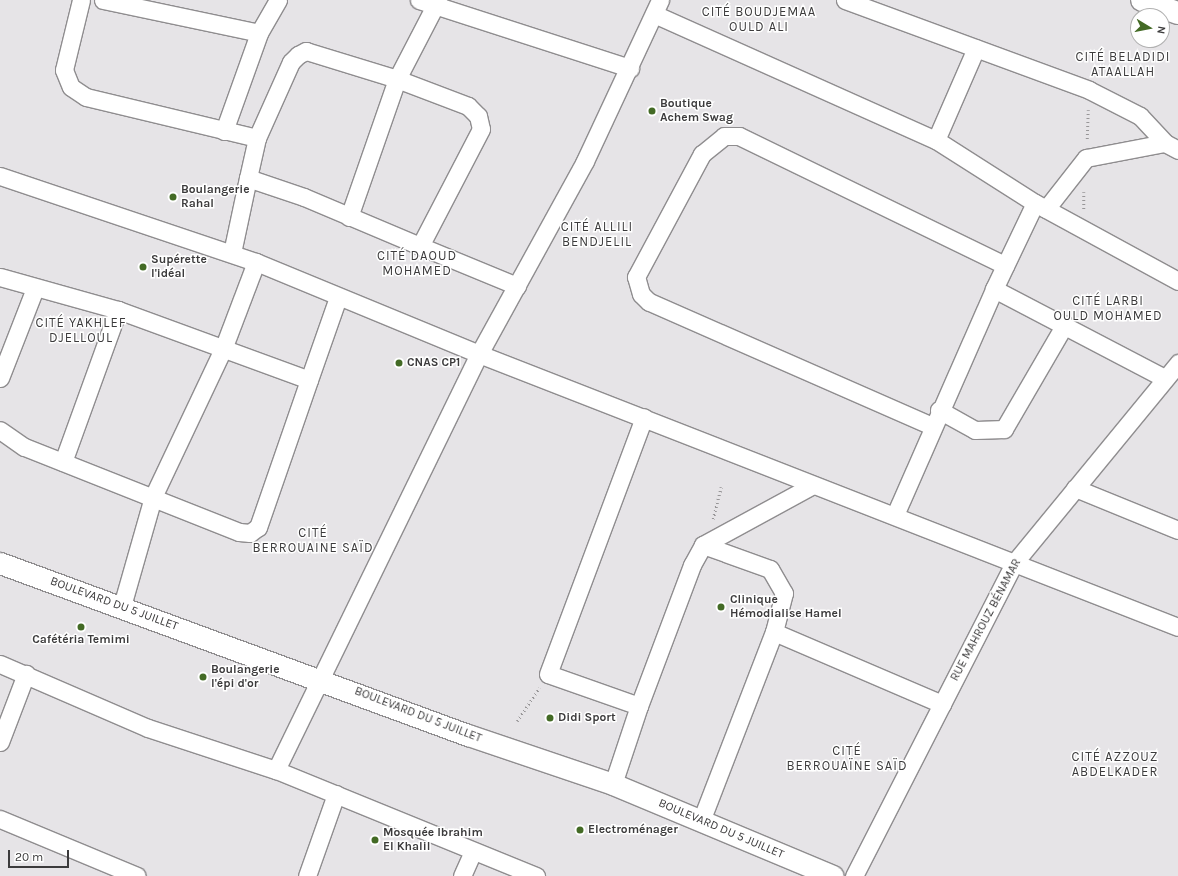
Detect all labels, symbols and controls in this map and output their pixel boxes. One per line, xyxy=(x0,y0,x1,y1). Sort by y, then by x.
district label: CITÉ BOUDJEMAA OULD ALI xyxy=(702,5,816,36)
north arrow xyxy=(1130,8,1170,48)
text: N xyxy=(1154,25,1168,35)
district label: CITÉ BELADIDI ATAALLAH xyxy=(1076,50,1170,81)
place label: Boutique Achem Swag xyxy=(660,97,733,125)
marker: Boutique Achem Swag xyxy=(647,106,657,116)
place label: Boulangerie Rahal xyxy=(181,183,250,211)
marker: Boulangerie Rahal xyxy=(168,192,178,202)
district label: CITÉ ALLILI BENDJELIL xyxy=(561,220,633,251)
district label: CITÉ DAOUD MOHAMED xyxy=(377,249,457,280)
place label: Supérette l'idéal xyxy=(151,253,207,281)
marker: Supérette l'idéal xyxy=(138,262,148,272)
district label: CITÉ LARBI OULD MOHAMED xyxy=(1053,294,1163,325)
district label: CITÉ YAKHLEF DJELLOUL xyxy=(36,316,126,347)
place label: CNAS CP1 xyxy=(407,356,460,370)
marker: CNAS CP1 xyxy=(394,358,404,368)
district label: CITÉ BERROUAINE SAÏD xyxy=(252,526,374,557)
street label: RUE MAHROUZ BÉNAMAR xyxy=(948,556,1024,684)
street label: BOULEVARD DU 5 JUILLET xyxy=(48,574,180,634)
place label: Clinique Hémodialise Hamel xyxy=(730,593,842,621)
marker: Clinique Hémodialise Hamel xyxy=(715,601,727,613)
marker: Cafétéria Temimi xyxy=(76,622,86,632)
place label: Cafétéria Temimi xyxy=(32,633,130,647)
place label: Boulangerie l'épi d'or xyxy=(211,663,280,691)
marker: Boulangerie l'épi d'or xyxy=(198,672,208,682)
street label: BOULEVARD DU 5 JUILLET xyxy=(352,684,484,746)
place label: Didi Sport xyxy=(558,711,616,725)
marker: Didi Sport xyxy=(545,713,555,723)
district label: CITÉ BERROUAÏNE SAÏD xyxy=(786,744,908,775)
district label: CITÉ AZZOUZ ABDELKADER xyxy=(1072,750,1158,781)
street label: BOULEVARD DU 5 JUILLET xyxy=(656,796,786,862)
place label: Electroménager xyxy=(588,823,678,837)
marker: Electroménager xyxy=(575,825,585,835)
place label: Mosquée Ibrahim El Khalil xyxy=(383,826,483,854)
marker: Mosquée Ibrahim El Khalil xyxy=(370,835,380,845)
scale bar xyxy=(10,842,71,868)
text: 20 m xyxy=(15,850,43,864)

